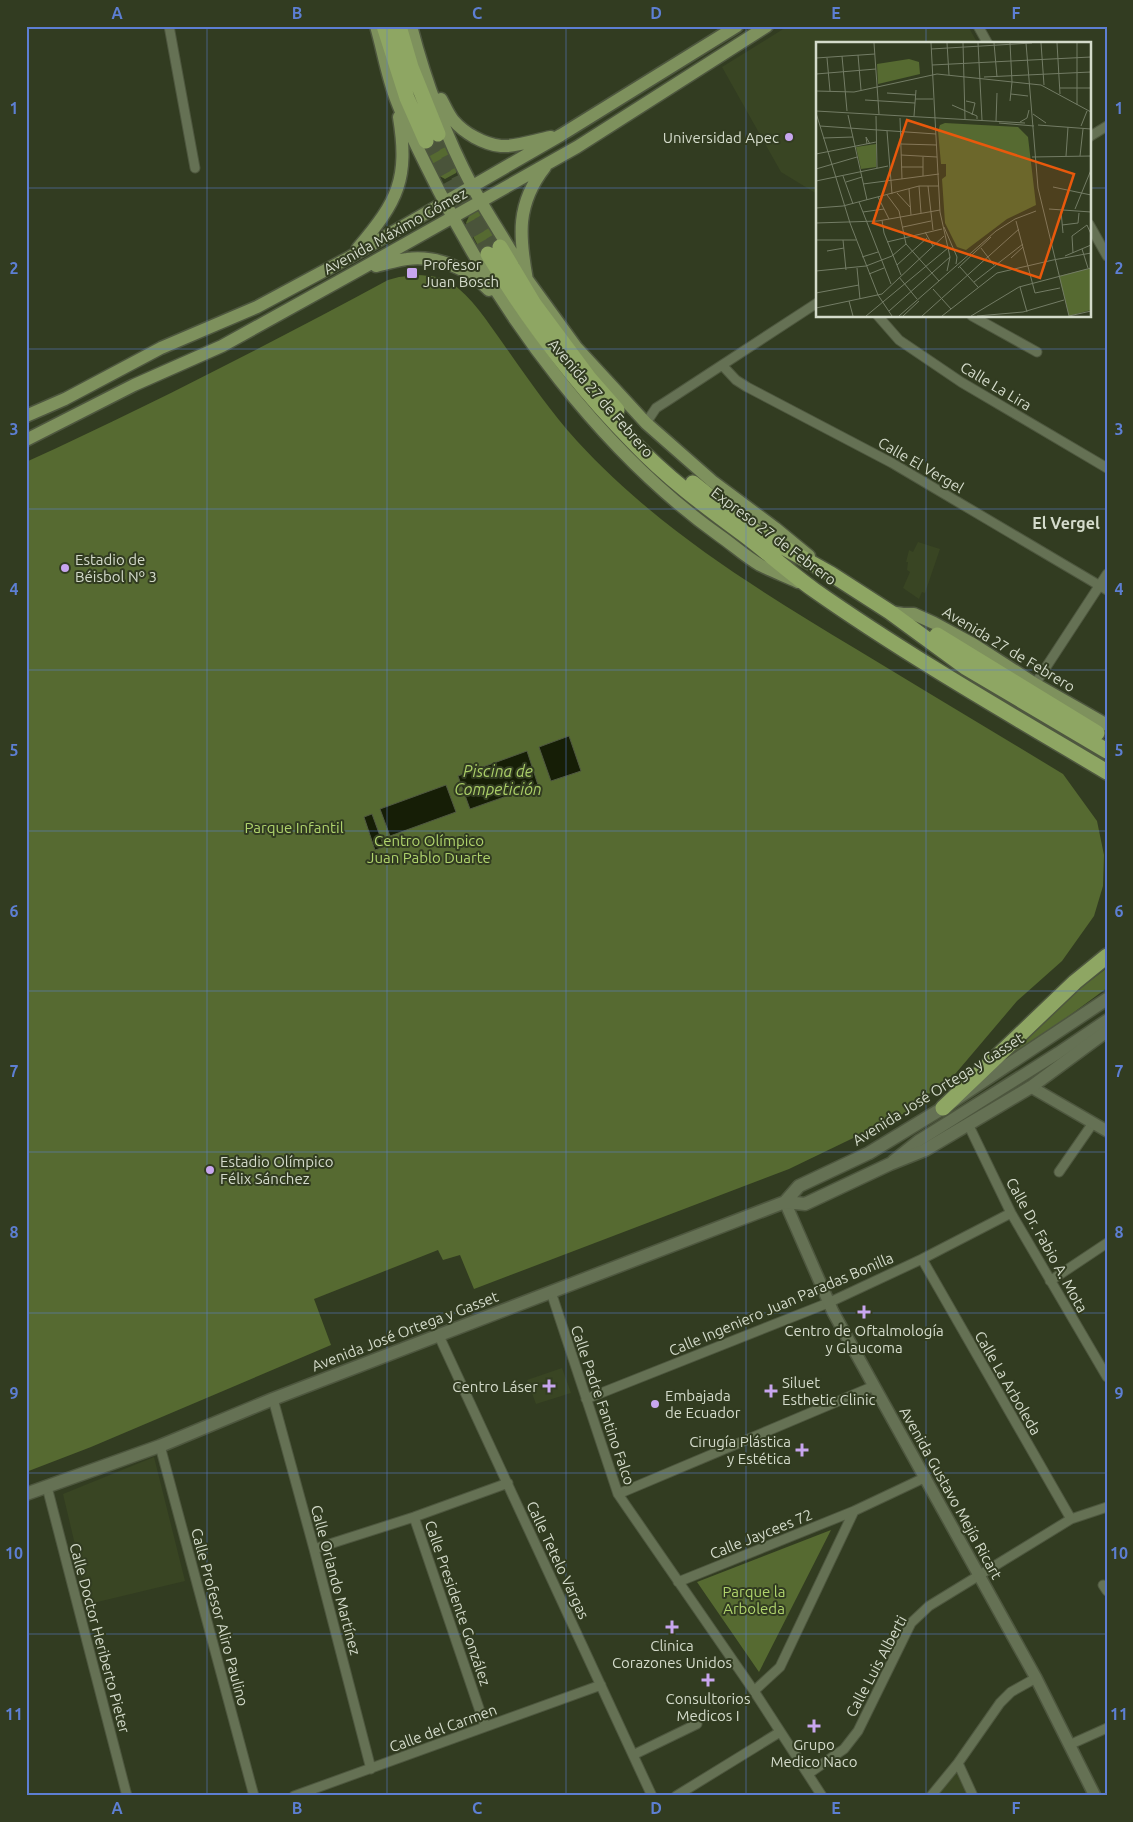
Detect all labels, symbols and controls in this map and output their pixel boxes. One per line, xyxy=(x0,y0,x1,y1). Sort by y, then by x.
text: A xyxy=(111,4,123,22)
text: B xyxy=(292,4,302,22)
text: C xyxy=(472,4,482,22)
text: D xyxy=(650,4,662,22)
text: E xyxy=(831,4,841,22)
text: F xyxy=(1012,4,1021,22)
inset map xyxy=(816,42,1090,318)
text: 1 xyxy=(9,99,19,117)
text: 1 xyxy=(1114,99,1124,117)
place label: Universidad Apec xyxy=(663,129,779,146)
marker: Universidad Apec xyxy=(783,131,795,143)
street label: Avenida Máximo Gómez xyxy=(320,184,470,278)
place label: Profesor Juan Bosch xyxy=(423,256,499,290)
text: 2 xyxy=(9,259,19,277)
text: 2 xyxy=(1114,259,1124,277)
marker: Profesor Juan Bosch xyxy=(405,266,419,280)
street label: Avenida 27 de Febrero xyxy=(545,335,657,461)
street label: Calle La Lira xyxy=(957,358,1035,414)
text: 3 xyxy=(9,420,19,438)
text: 3 xyxy=(1114,420,1124,438)
street label: Calle El Vergel xyxy=(875,434,967,496)
street label: Expreso 27 de Febrero xyxy=(708,484,840,588)
district label: El Vergel xyxy=(1032,514,1100,532)
place label: Estadio de Béisbol Nº 3 xyxy=(75,551,157,585)
marker: Estadio de Béisbol Nº 3 xyxy=(59,562,71,574)
text: 4 xyxy=(9,580,19,598)
text: 4 xyxy=(1114,580,1124,598)
street label: Avenida 27 de Febrero xyxy=(940,603,1078,695)
text: 5 xyxy=(9,741,19,759)
text: 5 xyxy=(1114,741,1124,759)
water label: Piscina de Competición xyxy=(454,762,542,798)
park label: Parque Infantil xyxy=(244,819,344,836)
park label: Centro Olímpico Juan Pablo Duarte xyxy=(367,832,491,866)
text: 6 xyxy=(9,902,19,920)
text: 6 xyxy=(1114,902,1124,920)
street label: Avenida José Ortega y Gasset xyxy=(849,1029,1027,1149)
text: 7 xyxy=(9,1062,19,1080)
text: 7 xyxy=(1114,1062,1124,1080)
place label: Estadio Olímpico Félix Sánchez xyxy=(220,1153,333,1187)
marker: Estadio Olímpico Félix Sánchez xyxy=(204,1164,216,1176)
street label: Calle Dr. Fabio A. Mota xyxy=(1003,1175,1091,1315)
text: 8 xyxy=(9,1223,19,1241)
text: 8 xyxy=(1114,1223,1124,1241)
street label: Calle Ingeniero Juan Paradas Bonilla xyxy=(666,1249,896,1359)
street label: Avenida José Ortega y Gasset xyxy=(309,1287,501,1374)
marker: Centro de Oftalmología y Glaucoma xyxy=(857,1305,871,1319)
place label: Centro de Oftalmología y Glaucoma xyxy=(784,1322,944,1356)
street label: Calle Padre Fantino Falco xyxy=(568,1323,638,1487)
street label: Calle La Arboleda xyxy=(971,1328,1045,1438)
place label: Siluet Esthetic Clinic xyxy=(782,1374,876,1408)
place label: Centro Láser xyxy=(452,1378,538,1395)
marker: Centro Láser xyxy=(542,1379,556,1393)
text: 9 xyxy=(9,1384,19,1402)
marker: Siluet Esthetic Clinic xyxy=(764,1384,778,1398)
text: 9 xyxy=(1114,1384,1124,1402)
place label: Embajada de Ecuador xyxy=(665,1387,741,1421)
marker: Embajada de Ecuador xyxy=(649,1398,661,1410)
street label: Avenida Gustavo Mejía Ricart xyxy=(896,1404,1006,1582)
place label: Cirugía Plástica y Estética xyxy=(689,1433,791,1467)
marker: Cirugía Plástica y Estética xyxy=(795,1443,809,1457)
street label: Calle Tetelo Vargas xyxy=(523,1498,593,1622)
street label: Calle Orlando Martínez xyxy=(308,1503,364,1657)
street label: Calle Jaycees 72 xyxy=(707,1506,815,1562)
street label: Calle Presidente González xyxy=(422,1518,494,1688)
street label: Calle Profesor Aliro Paulino xyxy=(188,1526,252,1708)
street label: Calle Doctor Heriberto Pieter xyxy=(66,1541,134,1735)
text: 10 xyxy=(5,1544,23,1562)
text: 10 xyxy=(1110,1544,1128,1562)
park label: Parque la Arboleda xyxy=(723,1583,785,1617)
street label: Calle Luis Alberti xyxy=(842,1612,910,1720)
marker: Clinica Corazones Unidos xyxy=(665,1620,679,1634)
place label: Clinica Corazones Unidos xyxy=(612,1637,732,1671)
marker: Consultorios Medicos I xyxy=(701,1673,715,1687)
place label: Consultorios Medicos I xyxy=(666,1690,750,1724)
street label: Calle del Carmen xyxy=(387,1701,499,1755)
text: 11 xyxy=(5,1705,23,1723)
text: 11 xyxy=(1110,1705,1128,1723)
marker: Grupo Medico Naco xyxy=(807,1719,821,1733)
place label: Grupo Medico Naco xyxy=(770,1736,858,1770)
text: A xyxy=(111,1799,123,1817)
text: B xyxy=(292,1799,302,1817)
text: C xyxy=(472,1799,482,1817)
text: D xyxy=(650,1799,662,1817)
text: E xyxy=(831,1799,841,1817)
text: F xyxy=(1012,1799,1021,1817)

